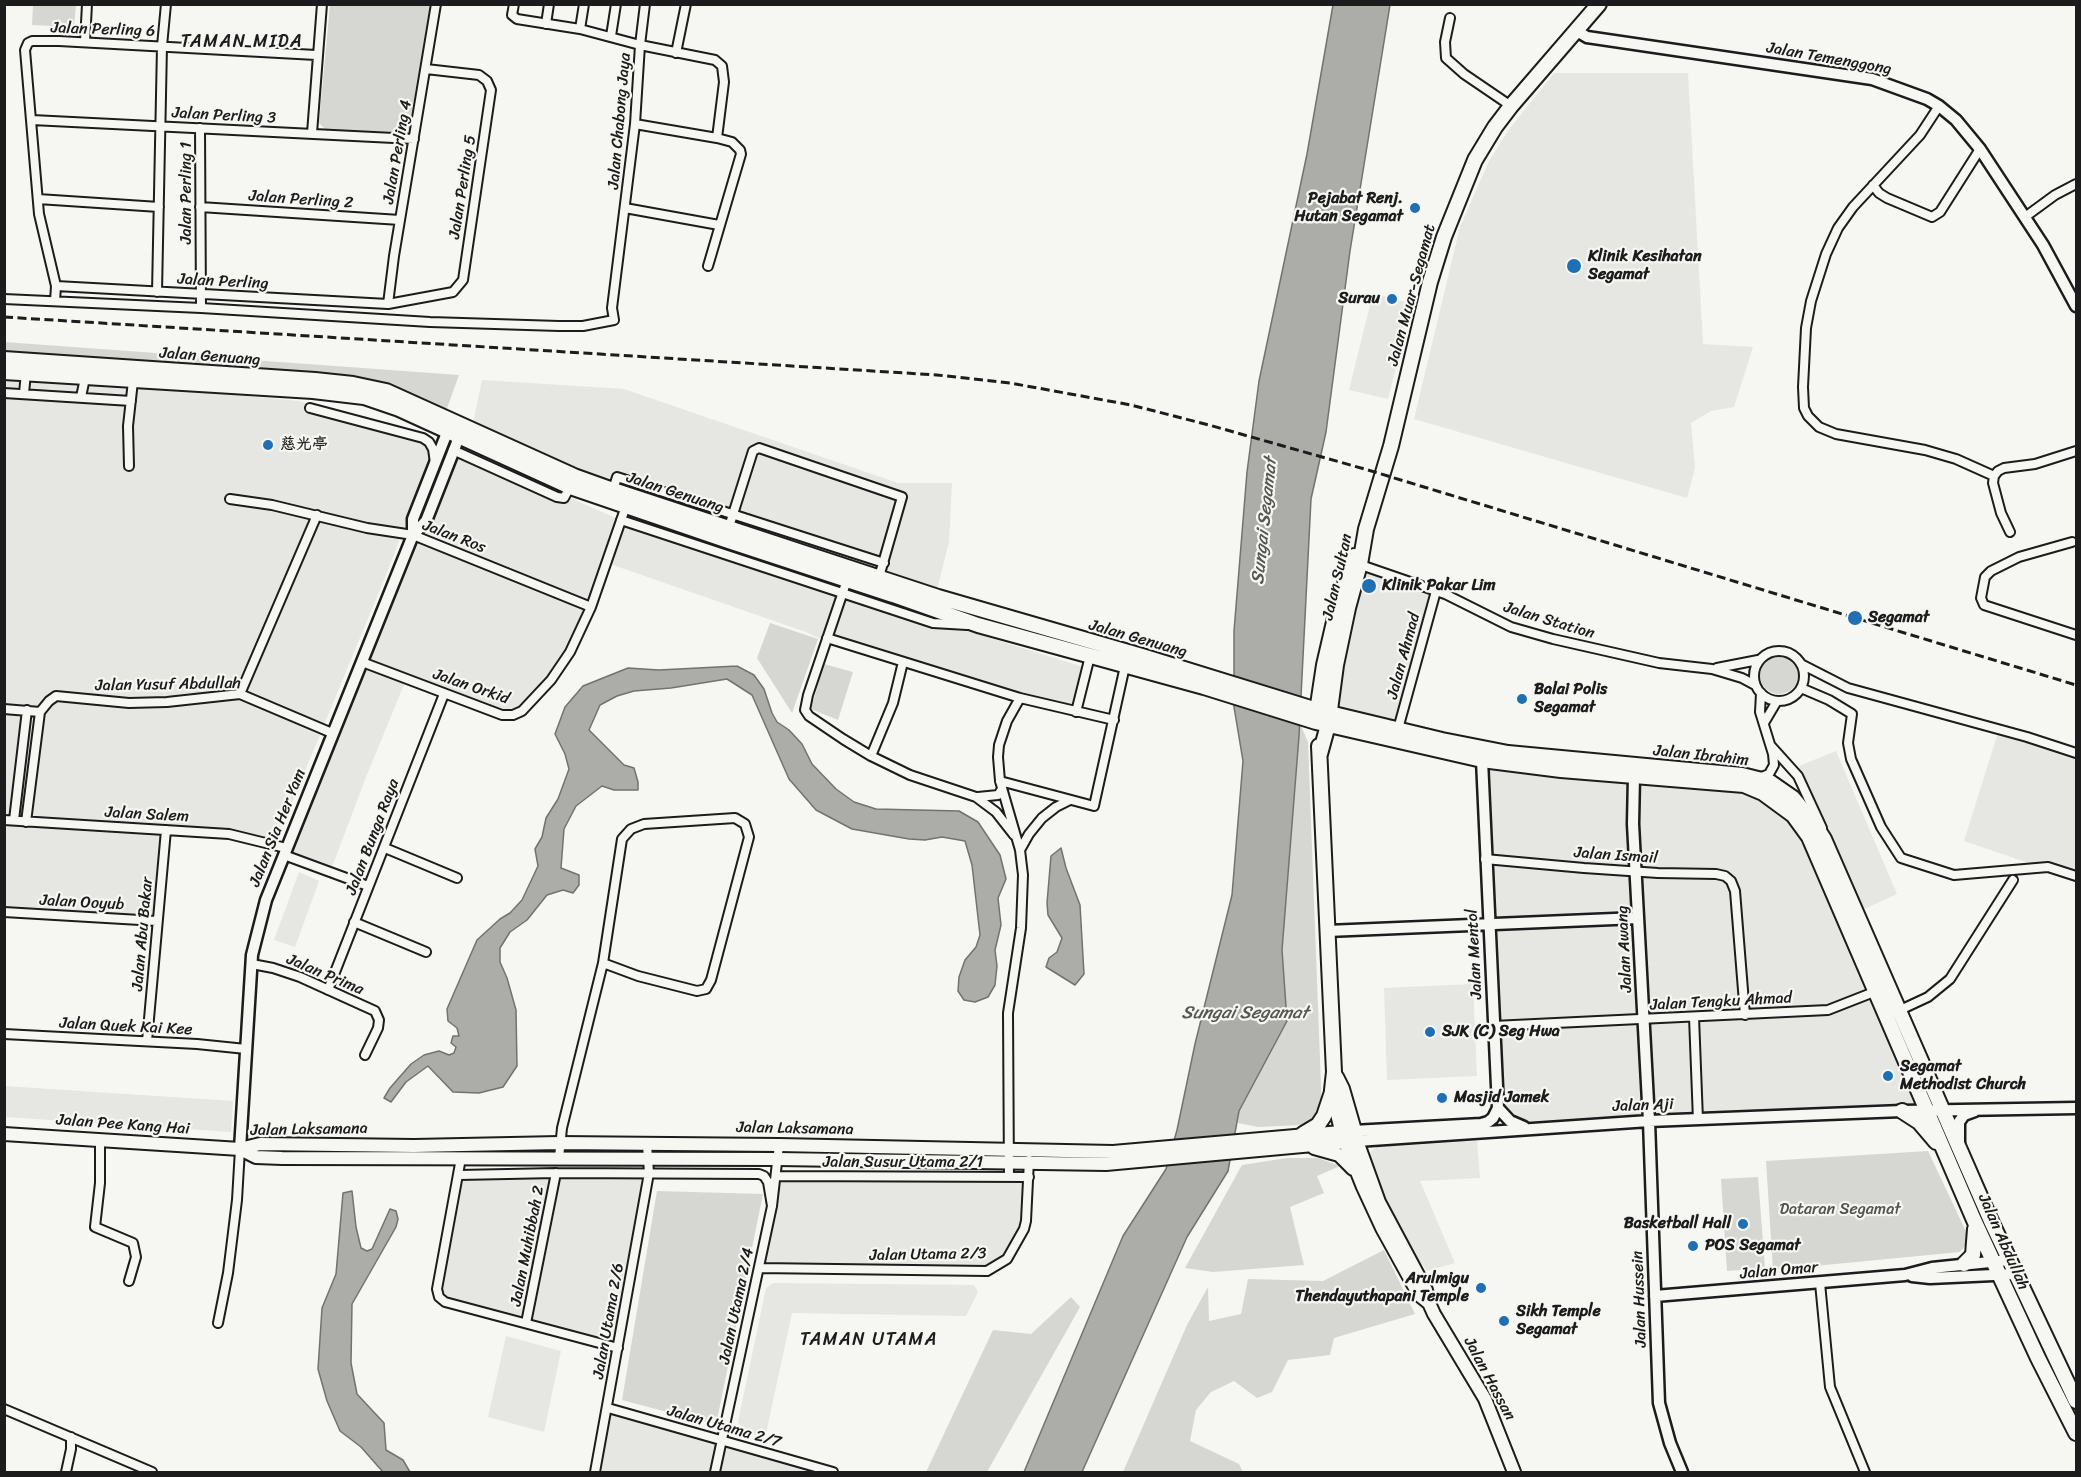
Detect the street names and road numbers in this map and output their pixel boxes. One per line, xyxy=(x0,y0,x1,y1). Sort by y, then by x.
street label: Jalan Perling 6 xyxy=(50,19,156,41)
street label: Jalan Temenggong xyxy=(1765,39,1893,79)
street label: Jalan Chabong Jaya xyxy=(604,52,636,190)
street label: Jalan Perling 4 xyxy=(379,98,417,206)
street label: Jalan Perling 3 xyxy=(172,104,276,128)
street label: Jalan Perling 5 xyxy=(445,134,481,240)
street label: Jalan Perling 1 xyxy=(177,142,197,244)
street label: Jalan Perling 2 xyxy=(248,187,354,213)
street label: Jalan Muar-Segamat xyxy=(1384,222,1440,368)
street label: Jalan Perling xyxy=(177,270,269,294)
street label: Jalan Genuang xyxy=(159,344,261,370)
street label: Jalan Genuang xyxy=(624,468,726,518)
street label: Jalan Ros xyxy=(420,516,488,558)
street label: Jalan Sultan xyxy=(1319,532,1357,622)
street label: Jalan Station xyxy=(1501,598,1597,644)
street label: Jalan Ahmad xyxy=(1383,611,1425,701)
street label: Jalan Genuang xyxy=(1087,616,1189,662)
street label: Jalan Orkid xyxy=(430,665,512,709)
street label: Jalan Yusuf Abdullah xyxy=(95,674,241,696)
street label: Jalan Ibrahim xyxy=(1652,741,1750,771)
street label: Jalan Sia Her Yam xyxy=(246,766,310,890)
street label: Jalan Bunga Raya xyxy=(342,776,404,898)
street label: Jalan Salem xyxy=(105,803,189,827)
street label: Jalan Ismail xyxy=(1573,843,1659,869)
street label: Jalan Abu Bakar xyxy=(128,876,158,992)
street label: Jalan Ooyub xyxy=(39,891,125,915)
street label: Jalan Awang xyxy=(1613,905,1637,993)
street label: Jalan Mentol xyxy=(1463,908,1487,1000)
street label: Jalan Prima xyxy=(284,950,366,1000)
street label: Jalan Tengku Ahmad xyxy=(1650,989,1792,1015)
street label: Jalan Quek Kai Kee xyxy=(59,1014,193,1040)
street label: Jalan Aji xyxy=(1612,1095,1674,1117)
street label: Jalan Pee Kang Hai xyxy=(56,1111,190,1139)
street label: Jalan Laksamana xyxy=(736,1118,854,1140)
street label: Jalan Laksamana xyxy=(250,1119,368,1141)
street label: Jalan Susur Utama 2/1 xyxy=(823,1153,983,1173)
street label: Jalan Muhibbah 2 xyxy=(507,1184,549,1308)
street label: Jalan Abdullah xyxy=(1973,1191,2033,1293)
street label: Jalan Utama 2/3 xyxy=(869,1244,987,1266)
street label: Jalan Utama 2/4 xyxy=(715,1246,759,1366)
street label: Jalan Hussein xyxy=(1629,1250,1651,1348)
street label: Jalan Omar xyxy=(1739,1258,1819,1284)
street label: Jalan Utama 2/6 xyxy=(589,1262,629,1380)
street label: Jalan Hassan xyxy=(1459,1334,1519,1424)
street label: Jalan Utama 2/7 xyxy=(665,1402,783,1452)

